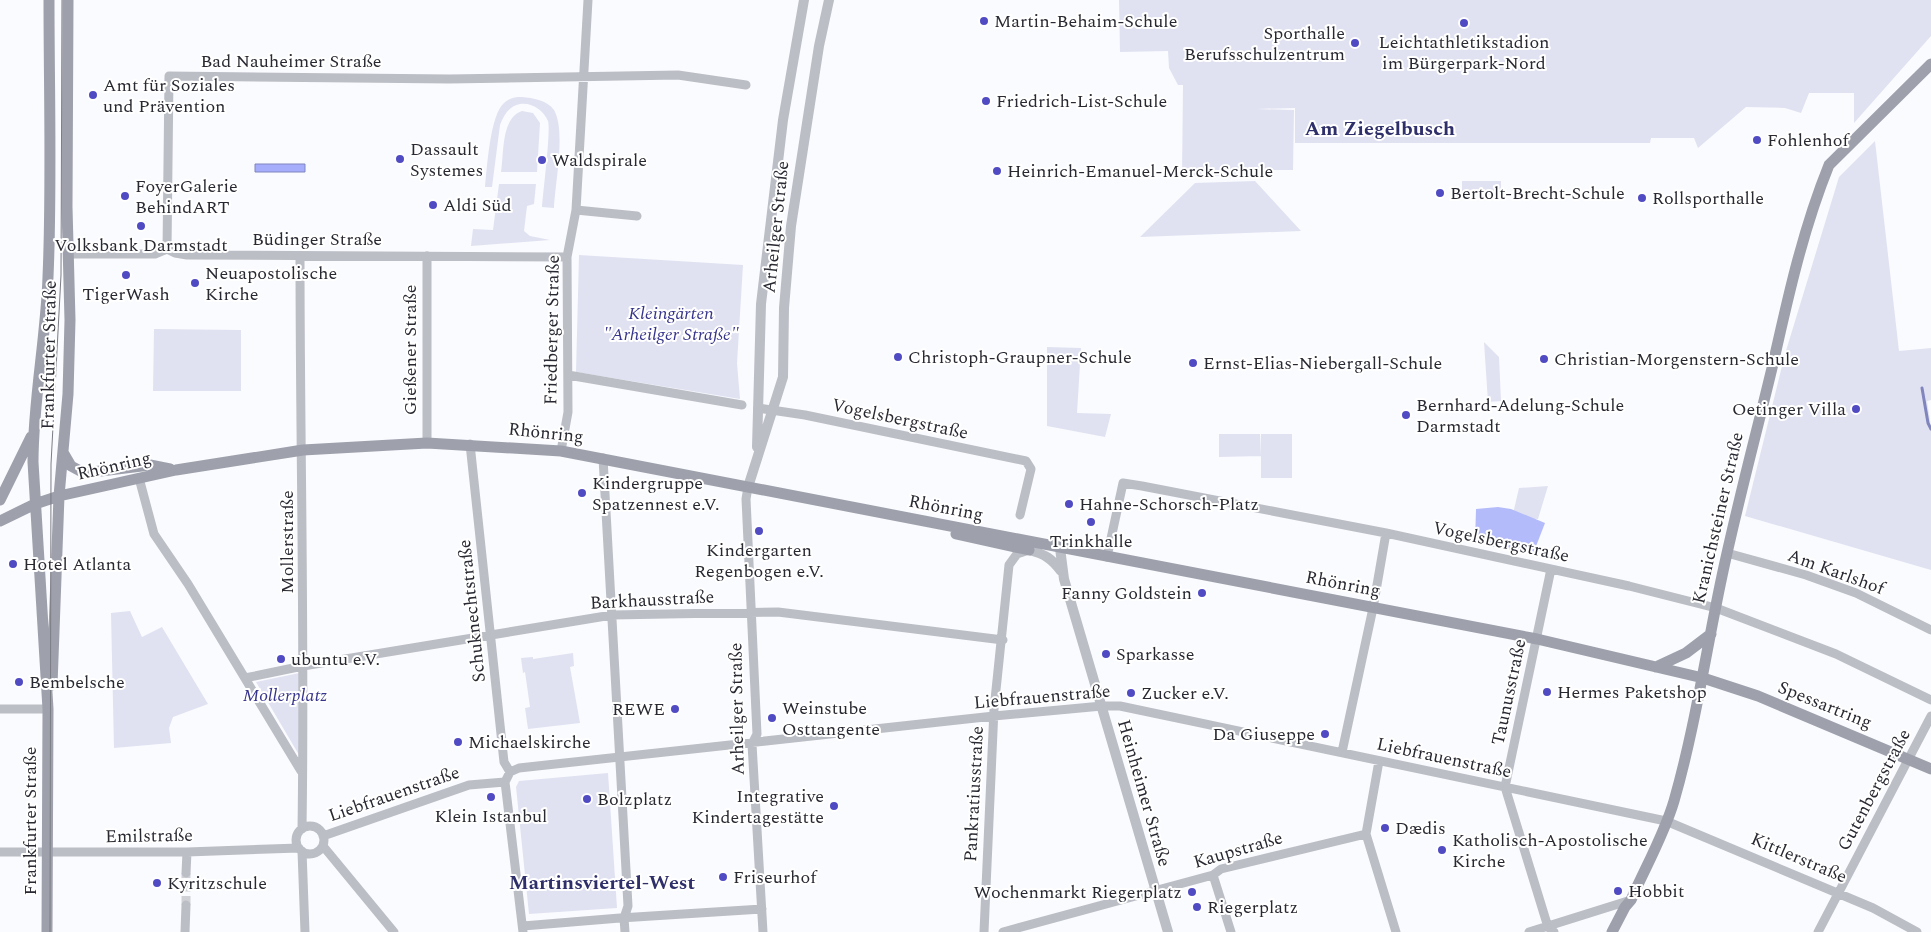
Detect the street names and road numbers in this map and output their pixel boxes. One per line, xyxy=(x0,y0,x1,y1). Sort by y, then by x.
street label: Bad Nauheimer Straße xyxy=(201,48,381,75)
street label: Arheilger Straße xyxy=(756,160,796,294)
street label: Büdinger Straße xyxy=(252,226,382,253)
street label: Friedberger Straße xyxy=(537,255,567,405)
street label: Frankfurter Straße xyxy=(34,280,64,430)
street label: Gießener Straße xyxy=(397,285,424,415)
street label: Vogelsbergstraße xyxy=(829,391,971,447)
street label: Rhönring xyxy=(507,416,585,450)
street label: Kranichsteiner Straße xyxy=(1685,430,1751,606)
street label: Rhönring xyxy=(74,444,154,488)
street label: Rhönring xyxy=(906,488,986,528)
street label: Mollerstraße xyxy=(274,490,301,594)
street label: Vogelsbergstraße xyxy=(1430,514,1572,570)
street label: Schuknechtstraße xyxy=(451,538,493,684)
street label: Am Karlshof xyxy=(1784,542,1890,603)
street label: Rhönring xyxy=(1303,564,1383,604)
street label: Barkhausstraße xyxy=(589,583,715,617)
street label: Taunusstraße xyxy=(1485,636,1533,748)
street label: Arheilger Straße xyxy=(722,642,752,776)
street label: Spessartring xyxy=(1774,674,1876,736)
street label: Liebfrauenstraße xyxy=(972,678,1112,716)
street label: Heinheimer Straße xyxy=(1110,716,1178,870)
street label: Gutenbergstraße xyxy=(1830,724,1918,856)
street label: Pankratiusstraße xyxy=(957,725,991,863)
street label: Liebfrauenstraße xyxy=(1374,731,1514,785)
street label: Frankfurter Straße xyxy=(17,746,44,896)
street label: Liebfrauenstraße xyxy=(325,759,463,829)
street label: Emilstraße xyxy=(105,822,193,850)
street label: Kaupstraße xyxy=(1190,824,1286,876)
street label: Kittlerstraße xyxy=(1747,826,1851,890)

